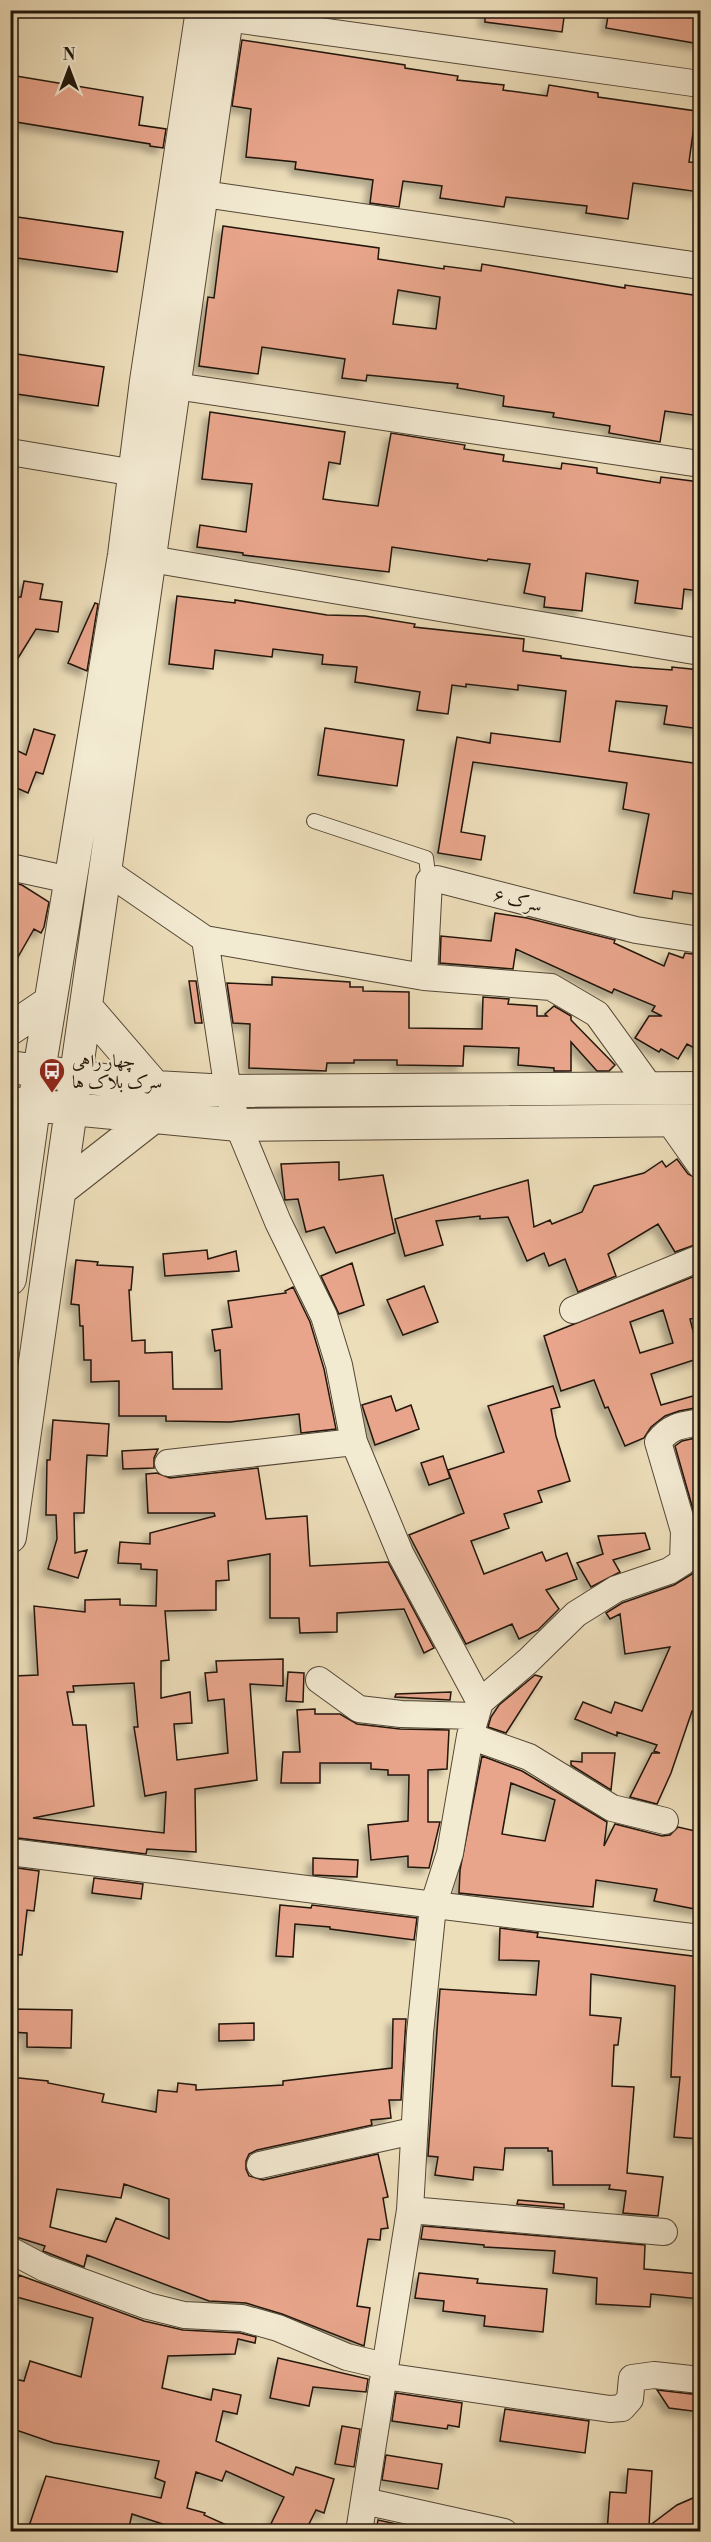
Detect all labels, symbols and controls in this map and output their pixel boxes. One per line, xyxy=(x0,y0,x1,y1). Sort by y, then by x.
north arrow xyxy=(39,39,99,99)
text: N xyxy=(63,45,76,65)
street label: سرک ۶ xyxy=(491,883,545,918)
place label: چهار راهی سرک بلاک ها xyxy=(72,1050,162,1094)
bus stop icon: چهار راهی سرک بلاک ها xyxy=(37,1056,67,1094)

